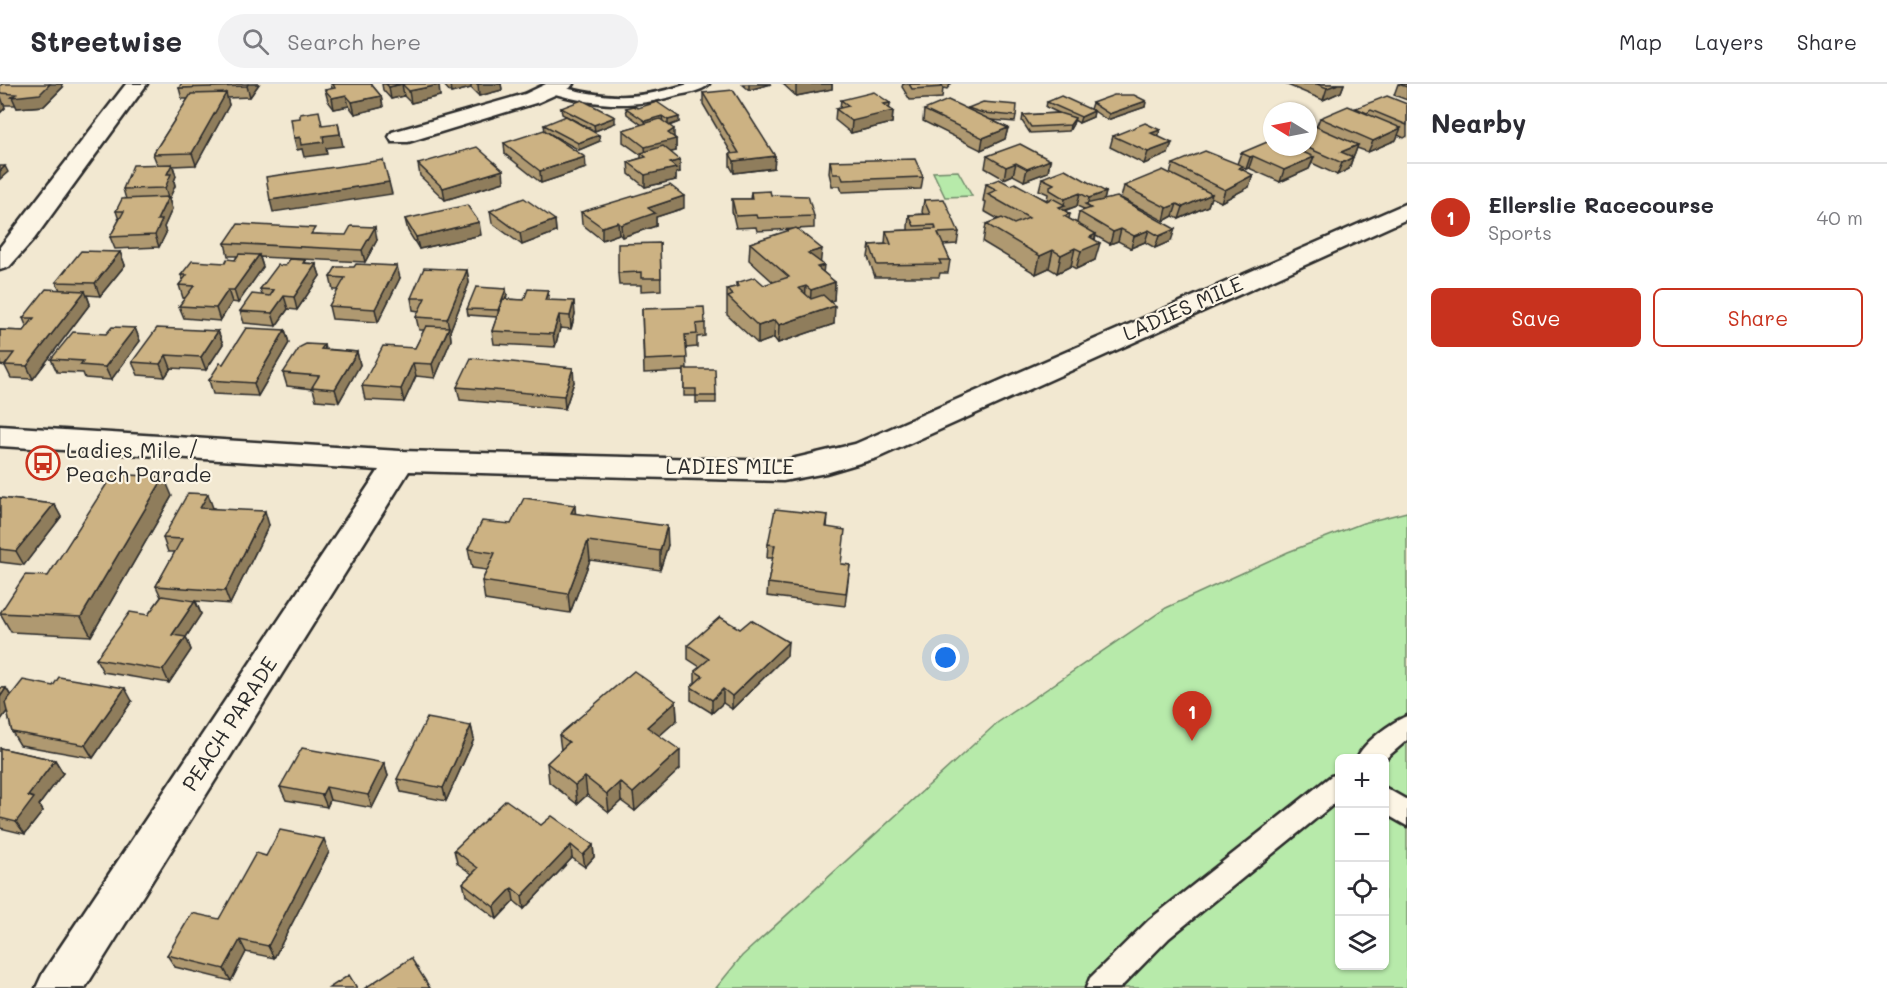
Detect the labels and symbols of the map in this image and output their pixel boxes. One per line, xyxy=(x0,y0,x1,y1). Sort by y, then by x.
north arrow xyxy=(1263,102,1317,156)
street label: LADIES MILE xyxy=(1118,269,1247,346)
place label: Ladies Mile / Peach Parade xyxy=(66,436,212,487)
bus stop icon: Ladies Mile / Peach Parade xyxy=(25,445,61,481)
street label: LADIES MILE xyxy=(666,452,794,479)
your location xyxy=(931,643,960,672)
street label: PEACH PARADE xyxy=(175,651,282,796)
pin: 1 xyxy=(1172,692,1212,741)

